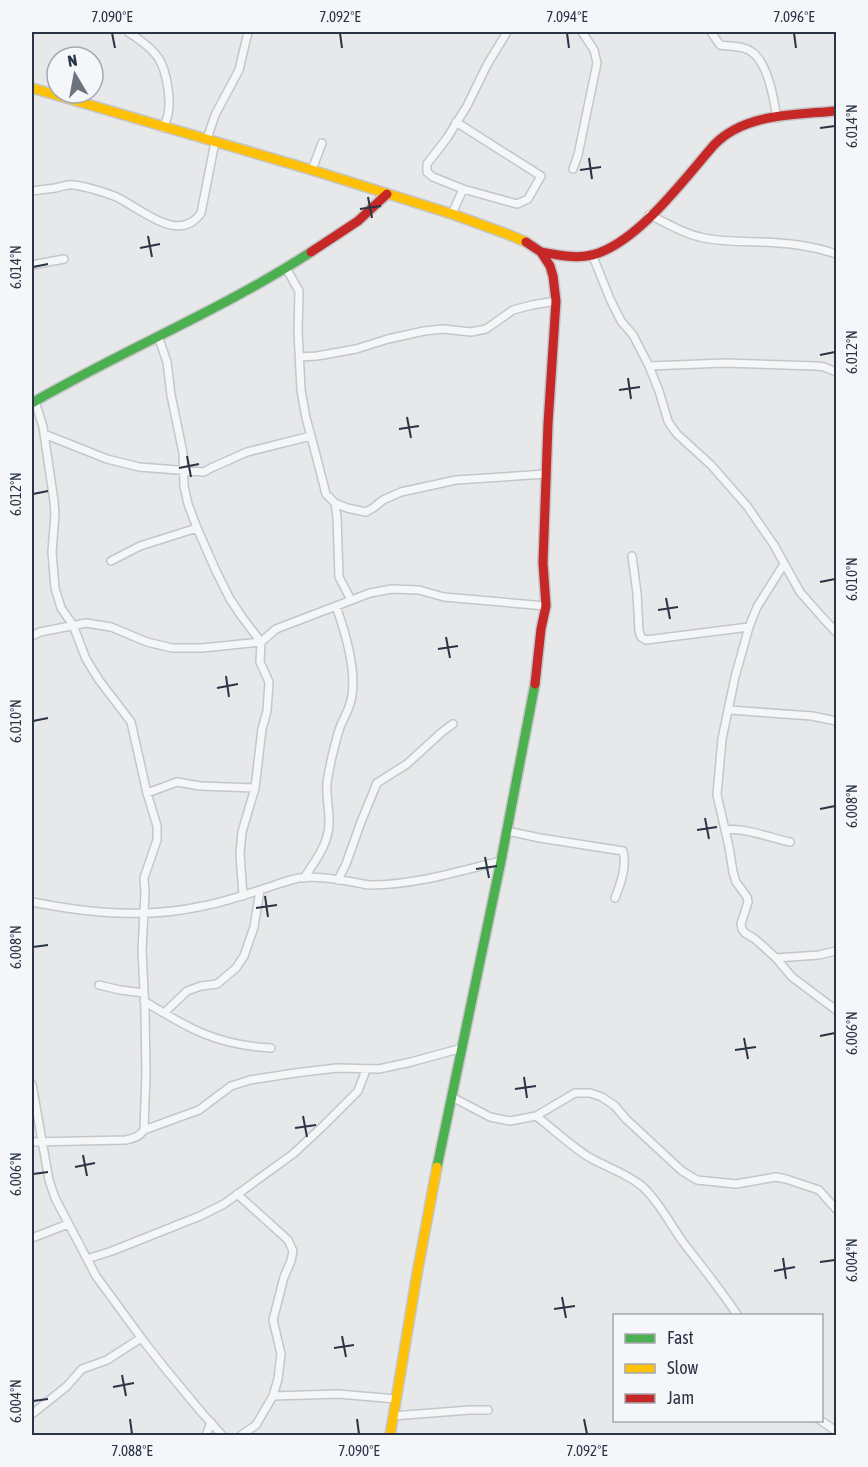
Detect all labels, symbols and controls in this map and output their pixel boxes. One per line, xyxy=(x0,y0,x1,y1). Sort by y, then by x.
text: 7.090°E xyxy=(91,8,133,25)
text: 7.092°E xyxy=(319,8,361,25)
text: 7.094°E xyxy=(546,8,588,25)
text: 7.096°E xyxy=(773,8,815,25)
north arrow xyxy=(45,45,105,105)
text: N xyxy=(66,51,79,70)
text: 6.014°N xyxy=(843,104,860,148)
text: 6.014°N xyxy=(7,245,24,289)
text: 6.012°N xyxy=(843,330,860,374)
text: 6.012°N xyxy=(7,472,24,516)
text: 6.010°N xyxy=(843,557,860,601)
text: 6.010°N xyxy=(7,699,24,743)
text: 6.008°N xyxy=(843,784,860,828)
text: 6.008°N xyxy=(7,925,24,969)
text: 6.006°N xyxy=(843,1011,860,1055)
text: 6.006°N xyxy=(7,1152,24,1196)
text: 6.004°N xyxy=(843,1238,860,1282)
legend xyxy=(613,1314,823,1422)
text: Fast xyxy=(667,1327,694,1348)
text: Slow xyxy=(667,1357,698,1378)
text: 6.004°N xyxy=(7,1379,24,1423)
text: Jam xyxy=(667,1387,694,1408)
text: 7.088°E xyxy=(111,1442,153,1459)
text: 7.090°E xyxy=(338,1442,380,1459)
text: 7.092°E xyxy=(566,1442,608,1459)

